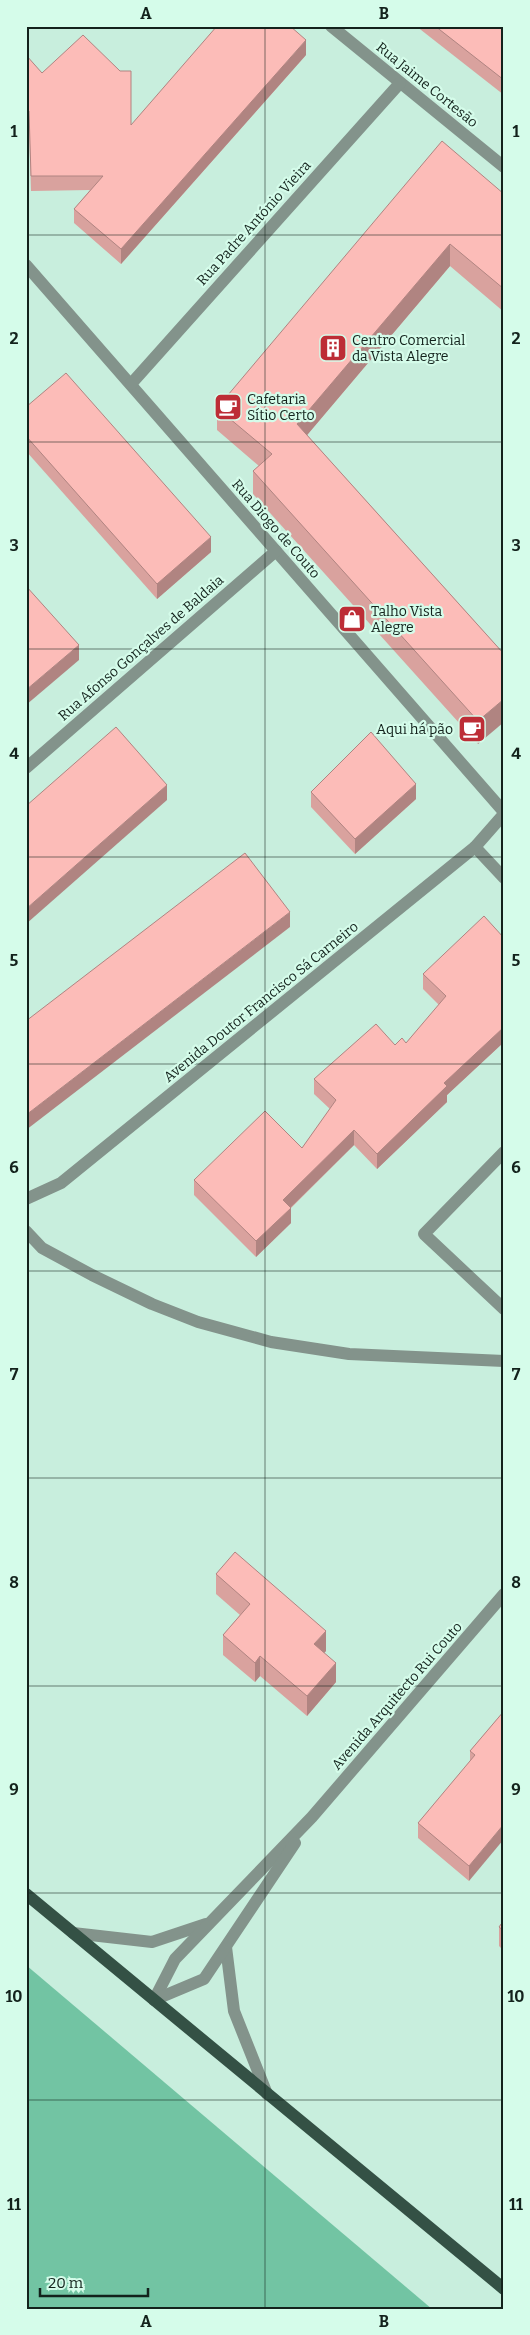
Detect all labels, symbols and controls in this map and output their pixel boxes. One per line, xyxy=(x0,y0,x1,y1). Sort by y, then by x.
text: A xyxy=(140,4,152,23)
text: B xyxy=(379,4,389,23)
street label: Rua Jaime Cortesão xyxy=(373,39,481,131)
text: 1 xyxy=(11,122,18,141)
text: 1 xyxy=(513,122,520,141)
street label: Rua Padre António Vieira xyxy=(193,157,315,289)
text: 2 xyxy=(9,329,19,348)
text: 2 xyxy=(511,329,521,348)
place label: Centro Comercial da Vista Alegre xyxy=(352,332,465,365)
building icon: Centro Comercial da Vista Alegre xyxy=(318,333,348,363)
place label: Cafetaria Sítio Certo xyxy=(247,391,315,424)
cafe icon: Cafetaria Sítio Certo xyxy=(213,392,243,422)
street label: Rua Diogo de Couto xyxy=(228,476,324,582)
text: 3 xyxy=(9,536,19,555)
text: 3 xyxy=(511,536,521,555)
street label: Rua Afonso Gonçalves de Baldaia xyxy=(55,571,227,724)
place label: Talho Vista Alegre xyxy=(371,603,443,636)
shop icon: Talho Vista Alegre xyxy=(337,604,367,634)
cafe icon: Aqui há pão xyxy=(457,714,487,744)
place label: Aqui há pão xyxy=(376,721,453,738)
text: 4 xyxy=(9,744,19,763)
text: 4 xyxy=(511,744,521,763)
street label: Avenida Doutor Francisco Sá Carneiro xyxy=(160,918,362,1086)
text: 5 xyxy=(10,951,19,970)
text: 5 xyxy=(512,951,521,970)
text: 6 xyxy=(9,1158,19,1177)
text: 6 xyxy=(511,1158,521,1177)
text: 7 xyxy=(10,1365,19,1384)
text: 7 xyxy=(512,1365,521,1384)
text: 8 xyxy=(9,1573,19,1592)
text: 8 xyxy=(511,1573,521,1592)
street label: Avenida Arquitecto Rui Couto xyxy=(328,1619,466,1773)
text: 9 xyxy=(9,1780,19,1799)
text: 9 xyxy=(511,1780,521,1799)
text: 10 xyxy=(5,1987,23,2006)
text: 10 xyxy=(507,1987,525,2006)
text: 11 xyxy=(7,2195,21,2214)
text: 11 xyxy=(509,2195,523,2214)
scale bar xyxy=(40,2265,148,2297)
text: 20 m xyxy=(48,2274,84,2292)
text: A xyxy=(140,2312,152,2331)
text: B xyxy=(379,2312,389,2331)

